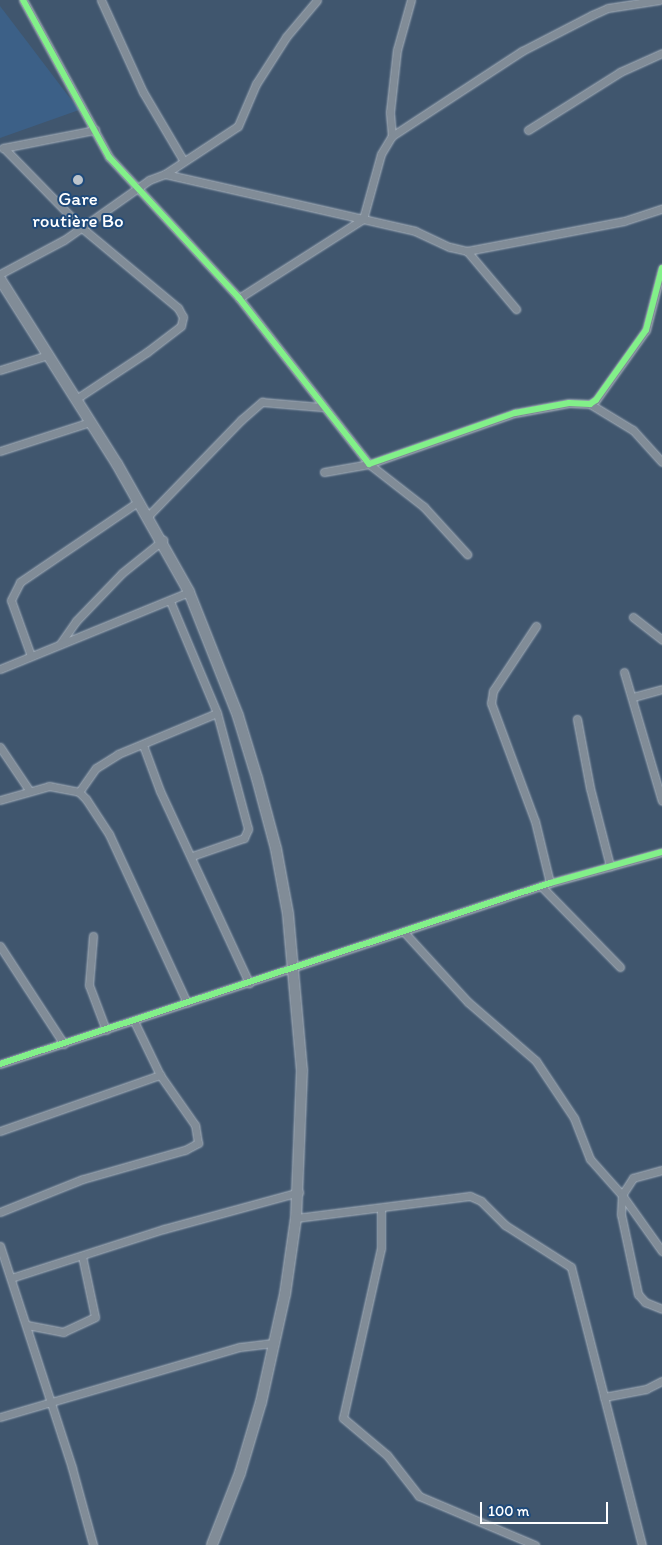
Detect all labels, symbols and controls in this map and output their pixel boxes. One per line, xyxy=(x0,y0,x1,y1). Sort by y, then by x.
marker: Gare routière Bo xyxy=(72,174,84,186)
place label: Gare routière Bo xyxy=(32,188,124,232)
scale bar xyxy=(482,1492,610,1524)
text: 100 m xyxy=(488,1502,529,1520)

